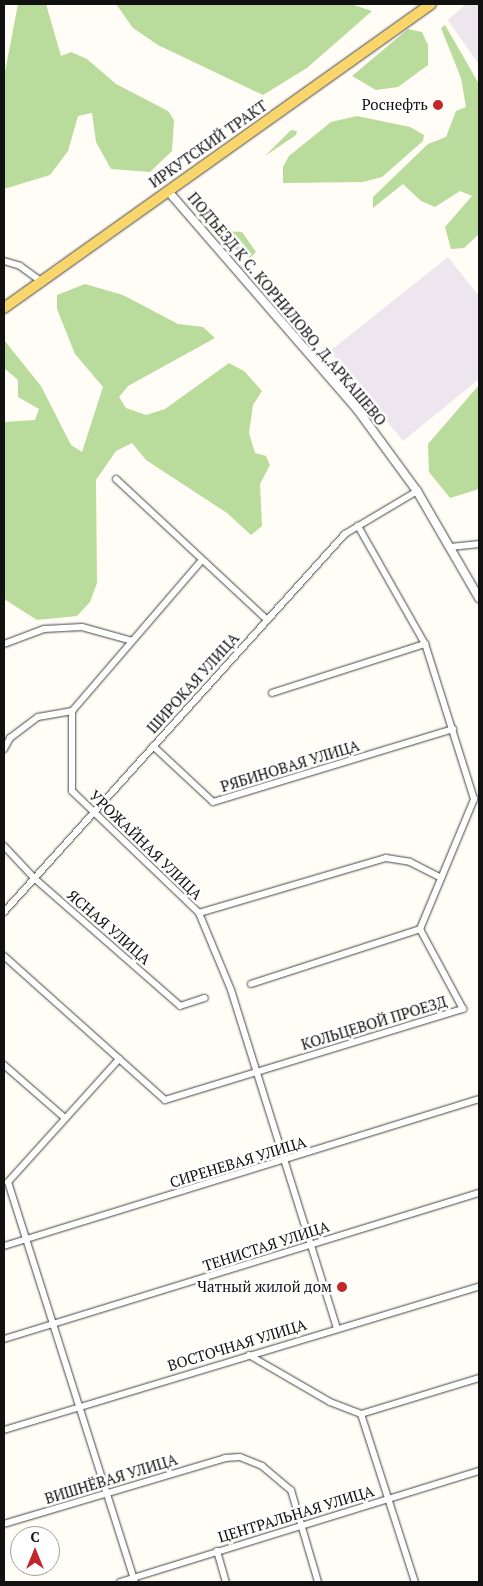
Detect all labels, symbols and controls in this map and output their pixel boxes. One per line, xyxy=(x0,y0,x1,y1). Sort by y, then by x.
place label: Роснефть xyxy=(362,96,428,114)
street label: ИРКУТСКИЙ ТРАКТ xyxy=(146,97,270,191)
marker: Роснефть xyxy=(432,99,444,111)
street label: ПОДЪЕЗД К С. КОРНИЛОВО, Д.АРКАШЕВО xyxy=(184,188,390,430)
street label: ШИРОКАЯ УЛИЦА xyxy=(143,629,243,737)
street label: РЯБИНОВАЯ УЛИЦА xyxy=(218,736,362,796)
street label: УРОЖАЙНАЯ УЛИЦА xyxy=(86,786,206,904)
street label: ЯСНАЯ УЛИЦА xyxy=(63,886,155,968)
street label: КОЛЬЦЕВОЙ ПРОЕЗД xyxy=(299,992,449,1054)
street label: СИРЕНЕВАЯ УЛИЦА xyxy=(167,1133,309,1191)
street label: ТЕНИСТАЯ УЛИЦА xyxy=(200,1217,332,1275)
place label: Чатный жилой дом xyxy=(197,1278,332,1296)
marker: Чатный жилой дом xyxy=(336,1281,348,1293)
street label: ВОСТОЧНАЯ УЛИЦА xyxy=(165,1315,309,1375)
street label: ВИШНЁВАЯ УЛИЦА xyxy=(42,1450,180,1508)
street label: ЦЕНТРАЛЬНАЯ УЛИЦА xyxy=(216,1482,376,1546)
north arrow xyxy=(10,1526,60,1576)
text: С xyxy=(30,1527,40,1546)

